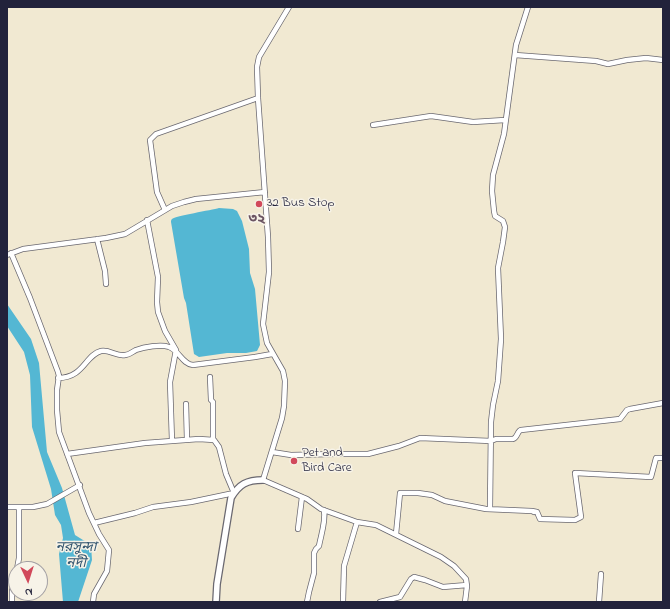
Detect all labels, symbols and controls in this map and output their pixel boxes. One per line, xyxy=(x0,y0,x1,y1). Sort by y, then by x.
place label: 32 Bus Stop xyxy=(267,196,335,212)
marker: 32 Bus Stop xyxy=(254,199,264,209)
district label: ৩২ xyxy=(248,213,266,229)
place label: Pet and Bird Care xyxy=(302,446,352,477)
marker: Pet and Bird Care xyxy=(289,456,299,466)
water label: নরসুন্দা নদী xyxy=(55,541,97,574)
north arrow xyxy=(8,561,48,601)
text: N xyxy=(24,584,33,600)

